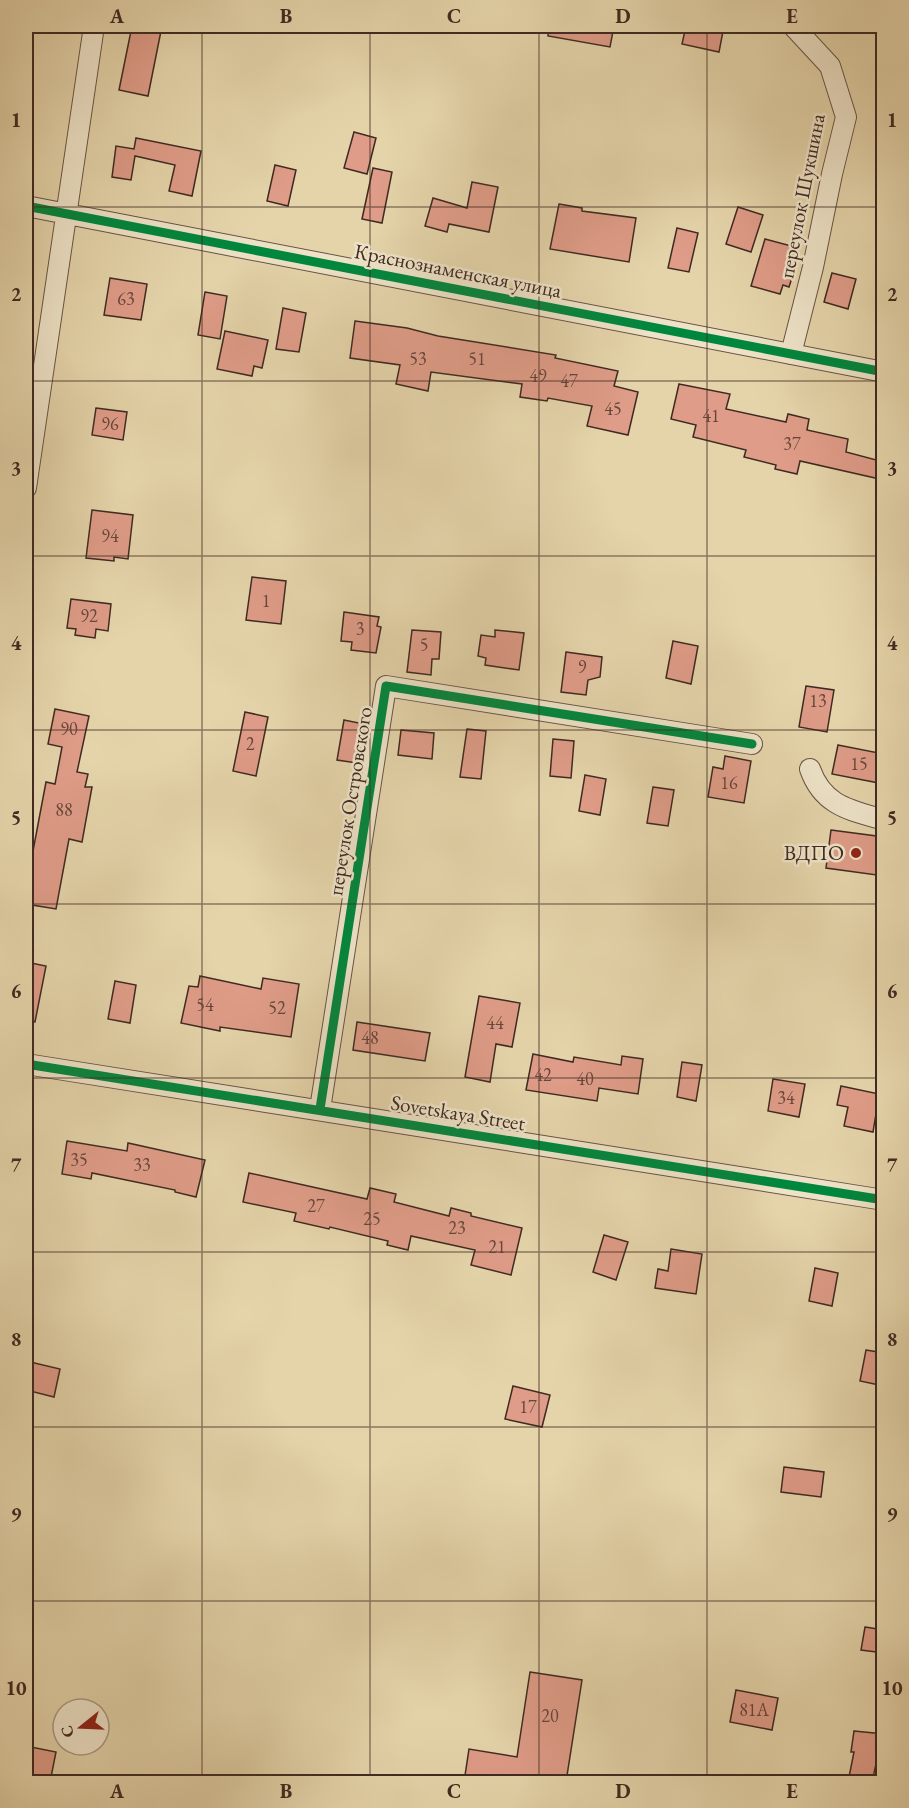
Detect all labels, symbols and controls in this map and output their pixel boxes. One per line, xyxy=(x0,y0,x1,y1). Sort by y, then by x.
text: A xyxy=(109,3,125,29)
text: B xyxy=(280,3,292,29)
text: C xyxy=(447,3,461,29)
text: D xyxy=(615,3,631,29)
text: E xyxy=(786,3,798,29)
text: 1 xyxy=(11,107,21,133)
text: 1 xyxy=(887,107,897,133)
street label: переулок Шукшина xyxy=(772,111,831,281)
street label: Краснознаменская улица xyxy=(352,237,565,304)
text: 2 xyxy=(11,281,22,307)
text: 2 xyxy=(887,281,898,307)
house number: 63 xyxy=(117,287,135,310)
house number: 53 xyxy=(409,347,427,370)
house number: 51 xyxy=(468,347,486,370)
house number: 49 xyxy=(529,364,547,387)
house number: 47 xyxy=(560,369,578,392)
house number: 45 xyxy=(604,397,622,420)
house number: 41 xyxy=(702,404,720,427)
house number: 96 xyxy=(101,412,119,435)
house number: 37 xyxy=(783,432,801,455)
text: 3 xyxy=(11,455,21,481)
text: 3 xyxy=(887,455,897,481)
house number: 94 xyxy=(101,524,119,547)
house number: 1 xyxy=(262,589,270,612)
house number: 92 xyxy=(80,604,98,627)
house number: 3 xyxy=(356,617,364,640)
text: 4 xyxy=(11,630,22,656)
text: 4 xyxy=(887,630,898,656)
house number: 5 xyxy=(420,633,428,656)
house number: 9 xyxy=(578,655,587,678)
house number: 13 xyxy=(809,689,827,712)
street label: переулок Островского xyxy=(321,705,378,897)
house number: 90 xyxy=(60,717,78,740)
house number: 2 xyxy=(246,732,255,755)
house number: 15 xyxy=(850,752,868,775)
house number: 16 xyxy=(720,771,738,794)
house number: 88 xyxy=(55,798,73,821)
text: 5 xyxy=(11,804,21,830)
text: 5 xyxy=(887,804,897,830)
place label: ВДПО xyxy=(784,839,844,866)
marker: ВДПО xyxy=(849,846,863,860)
text: 6 xyxy=(11,978,22,1004)
text: 6 xyxy=(887,978,898,1004)
house number: 54 xyxy=(196,993,214,1016)
house number: 52 xyxy=(268,996,286,1019)
house number: 44 xyxy=(486,1011,504,1034)
house number: 48 xyxy=(361,1026,379,1049)
house number: 42 xyxy=(534,1063,552,1086)
house number: 40 xyxy=(576,1067,594,1090)
house number: 34 xyxy=(777,1086,795,1109)
street label: Sovetskaya Street xyxy=(389,1089,528,1137)
house number: 35 xyxy=(70,1148,88,1171)
text: 7 xyxy=(11,1152,22,1178)
text: 7 xyxy=(887,1152,898,1178)
house number: 33 xyxy=(133,1153,151,1176)
house number: 27 xyxy=(307,1194,325,1217)
house number: 25 xyxy=(363,1207,381,1230)
house number: 23 xyxy=(448,1216,466,1239)
house number: 21 xyxy=(488,1235,506,1258)
text: 8 xyxy=(11,1326,21,1352)
text: 8 xyxy=(887,1326,897,1352)
house number: 17 xyxy=(519,1395,537,1418)
text: 9 xyxy=(11,1501,22,1527)
text: 9 xyxy=(887,1501,898,1527)
text: 10 xyxy=(5,1675,27,1701)
text: 10 xyxy=(881,1675,903,1701)
north arrow xyxy=(51,1697,111,1757)
house number: 81А xyxy=(739,1698,769,1721)
house number: 20 xyxy=(541,1704,559,1727)
text: С xyxy=(55,1723,79,1740)
text: A xyxy=(109,1778,125,1804)
text: B xyxy=(280,1778,292,1804)
text: C xyxy=(447,1778,461,1804)
text: D xyxy=(615,1778,631,1804)
text: E xyxy=(786,1778,798,1804)

